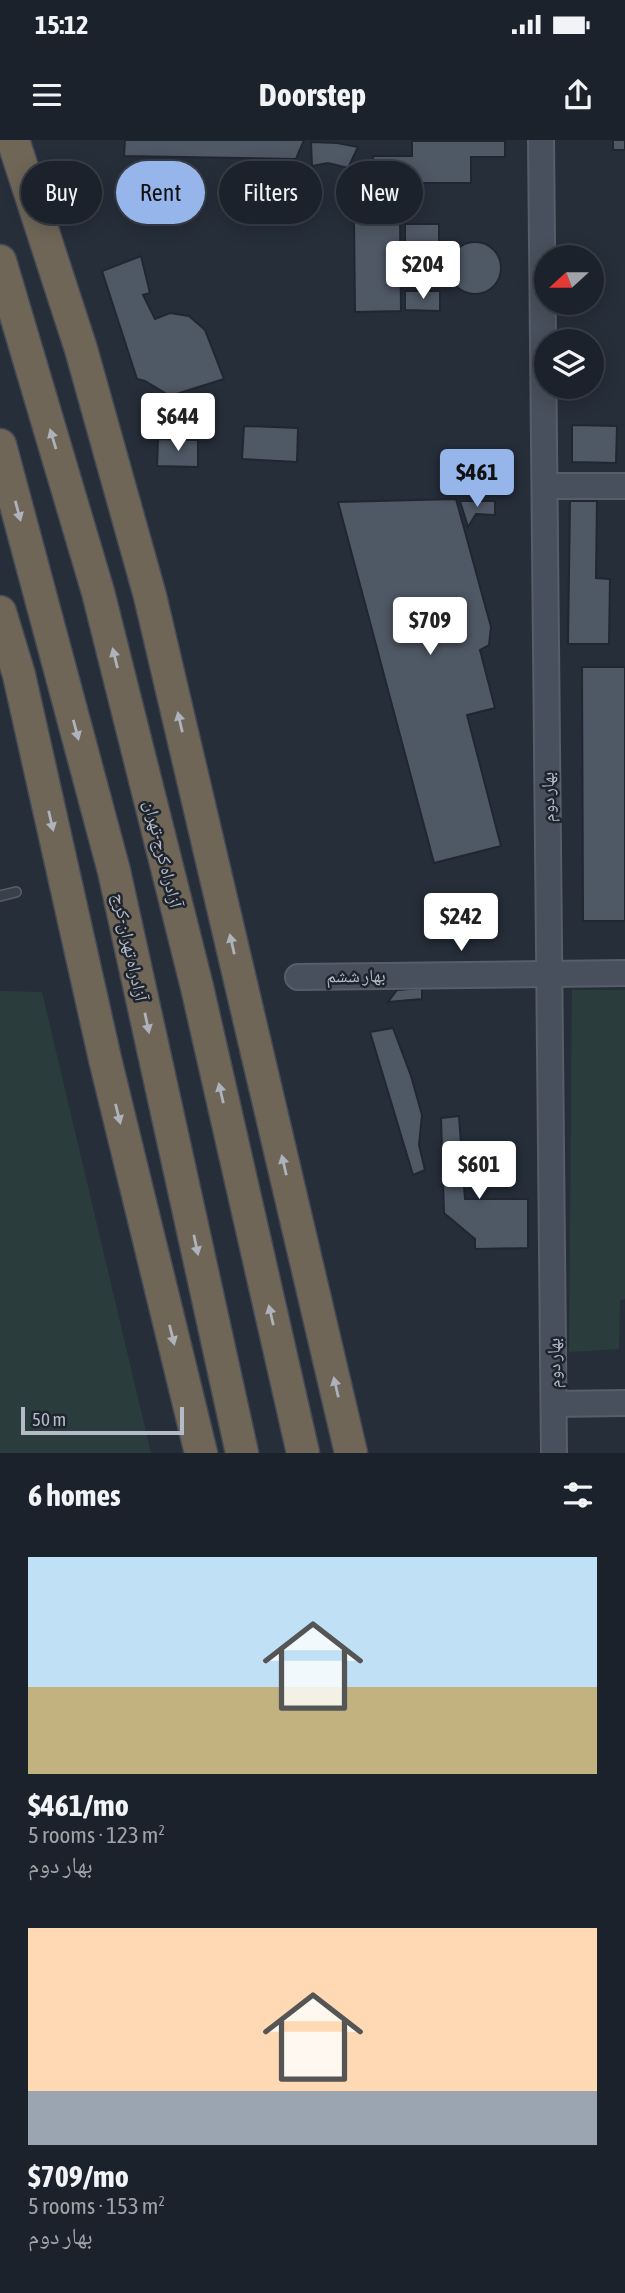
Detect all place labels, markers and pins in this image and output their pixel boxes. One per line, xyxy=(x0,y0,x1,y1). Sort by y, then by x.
pin: $204 xyxy=(382,242,464,301)
pin: $644 xyxy=(137,394,219,453)
pin: $461 xyxy=(436,450,518,509)
pin: $709 xyxy=(389,598,471,657)
pin: $242 xyxy=(420,894,502,953)
pin: $601 xyxy=(438,1142,520,1201)

